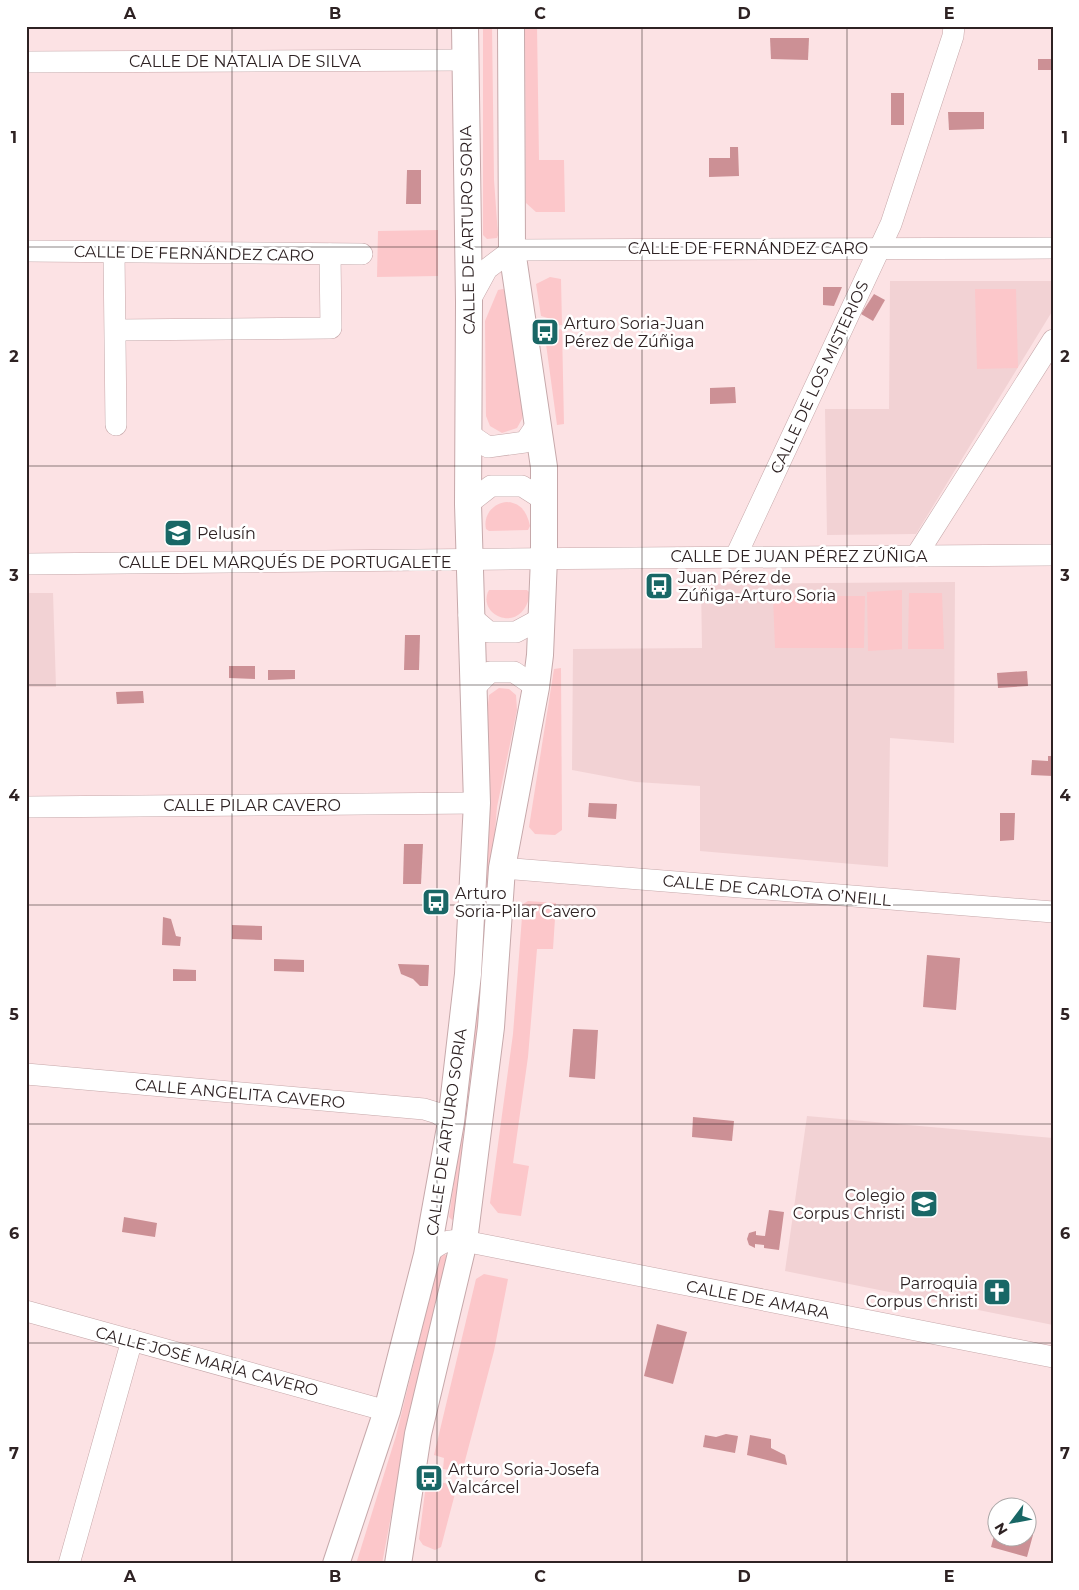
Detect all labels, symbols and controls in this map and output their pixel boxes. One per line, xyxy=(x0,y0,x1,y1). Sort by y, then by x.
text: A xyxy=(123,4,137,23)
text: B xyxy=(329,4,341,23)
text: C xyxy=(534,4,546,23)
text: D xyxy=(737,4,751,23)
text: E xyxy=(944,4,954,23)
street label: CALLE DE NATALIA DE SILVA xyxy=(129,52,361,71)
street label: CALLE DE ARTURO SORIA xyxy=(456,125,479,335)
text: 1 xyxy=(11,128,17,147)
text: 1 xyxy=(1062,128,1068,147)
street label: CALLE DE FERNÁNDEZ CARO xyxy=(628,239,868,258)
street label: CALLE DE FERNÁNDEZ CARO xyxy=(74,242,314,265)
street label: CALLE DE LOS MISTERIOS xyxy=(766,278,873,477)
place label: Arturo Soria-Juan Pérez de Zúñiga xyxy=(564,314,705,351)
bus stop icon: Arturo Soria-Juan Pérez de Zúñiga xyxy=(530,317,560,347)
text: 2 xyxy=(9,347,19,366)
text: 2 xyxy=(1060,347,1070,366)
school or university icon: Pelusín xyxy=(163,518,193,548)
place label: Pelusín xyxy=(197,524,256,543)
street label: CALLE DE JUAN PÉREZ ZÚÑIGA xyxy=(670,547,928,566)
street label: CALLE DEL MARQUÉS DE PORTUGALETE xyxy=(119,553,451,572)
text: 3 xyxy=(8,566,19,585)
text: 3 xyxy=(1059,566,1070,585)
place label: Juan Pérez de Zúñiga-Arturo Soria xyxy=(677,568,836,605)
bus stop icon: Juan Pérez de Zúñiga-Arturo Soria xyxy=(644,571,674,601)
text: 4 xyxy=(8,786,20,805)
text: 4 xyxy=(1059,786,1071,805)
street label: CALLE PILAR CAVERO xyxy=(163,796,341,815)
street label: CALLE DE CARLOTA O’NEILL xyxy=(662,871,893,910)
place label: Arturo Soria-Pilar Cavero xyxy=(455,884,596,921)
bus stop icon: Arturo Soria-Pilar Cavero xyxy=(421,887,451,917)
text: 5 xyxy=(9,1005,19,1024)
text: 5 xyxy=(1060,1005,1070,1024)
street label: CALLE DE ARTURO SORIA xyxy=(423,1027,471,1237)
street label: CALLE ANGELITA CAVERO xyxy=(134,1075,346,1112)
place label: Colegio Corpus Christi xyxy=(793,1186,905,1223)
school or university icon: Colegio Corpus Christi xyxy=(909,1189,939,1219)
text: 6 xyxy=(9,1224,19,1243)
text: 6 xyxy=(1060,1224,1070,1243)
place label: Parroquia Corpus Christi xyxy=(866,1274,978,1311)
street label: CALLE DE AMARA xyxy=(685,1276,832,1323)
church icon: Parroquia Corpus Christi xyxy=(982,1277,1012,1307)
street label: CALLE JOSÉ MARÍA CAVERO xyxy=(93,1323,320,1400)
text: 7 xyxy=(9,1444,19,1463)
text: 7 xyxy=(1060,1444,1070,1463)
place label: Arturo Soria-Josefa Valcárcel xyxy=(448,1460,600,1497)
bus stop icon: Arturo Soria-Josefa Valcárcel xyxy=(414,1463,444,1493)
north arrow xyxy=(986,1498,1036,1548)
text: N xyxy=(990,1519,1012,1538)
text: A xyxy=(123,1567,137,1586)
text: B xyxy=(329,1567,341,1586)
text: C xyxy=(534,1567,546,1586)
text: D xyxy=(737,1567,751,1586)
text: E xyxy=(944,1567,954,1586)

